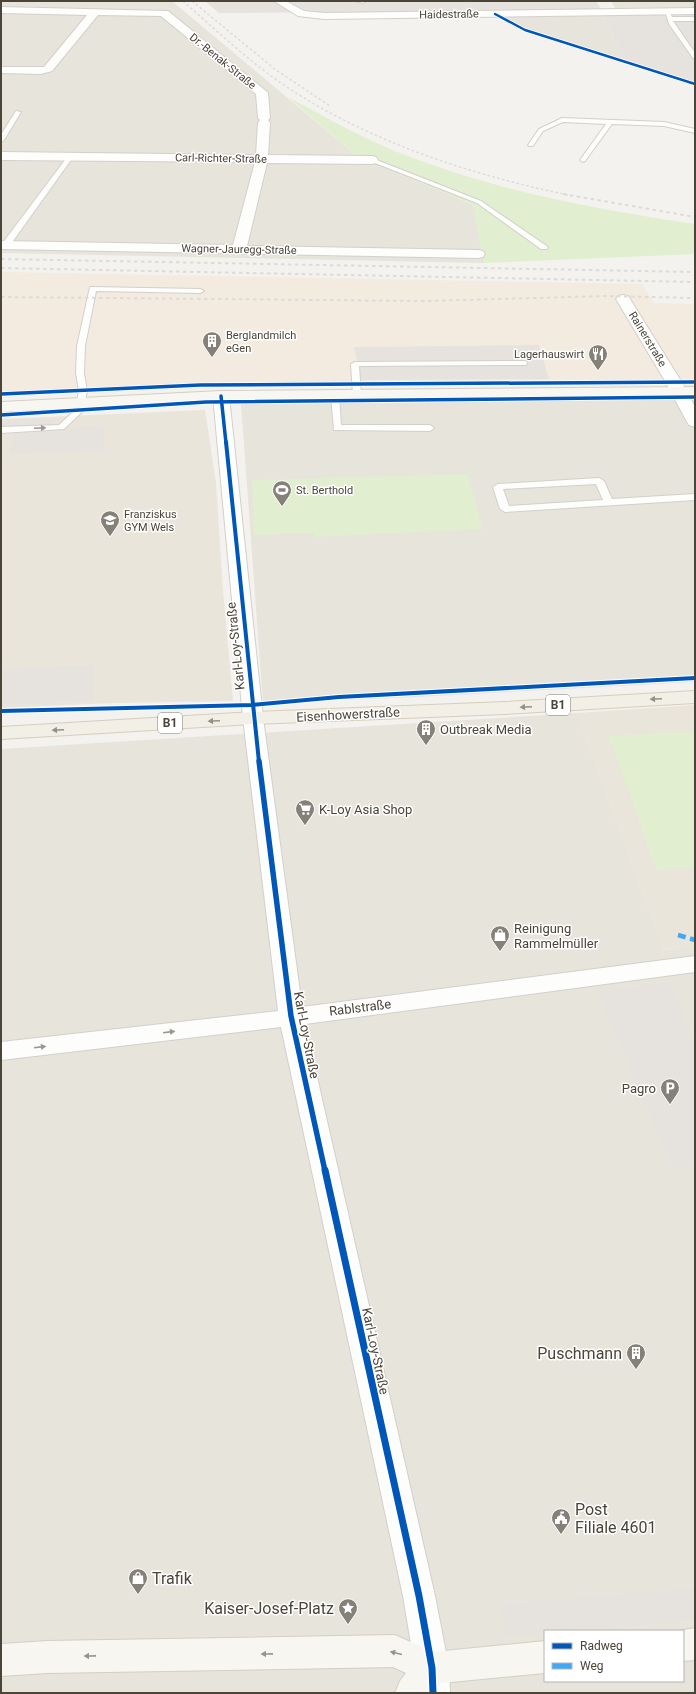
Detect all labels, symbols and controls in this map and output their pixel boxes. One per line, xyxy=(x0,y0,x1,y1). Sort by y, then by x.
street label: Haidestraße xyxy=(419,7,479,22)
street label: Dr.-Benak-Straße xyxy=(187,31,259,92)
street label: Carl-Richter-Straße xyxy=(175,151,267,166)
street label: Wagner-Jauregg-Straße xyxy=(181,242,297,257)
street label: Rainerstraße xyxy=(626,309,669,369)
place label: Berglandmilch eGen xyxy=(226,329,296,355)
building icon: Berglandmilch eGen xyxy=(201,330,223,358)
restaurant icon: Lagerhauswirt xyxy=(587,343,609,371)
place label: Lagerhauswirt xyxy=(514,348,584,361)
one-way arrow xyxy=(34,425,46,432)
sports icon: St. Berthold xyxy=(271,479,293,507)
place label: St. Berthold xyxy=(296,484,353,497)
place label: Franziskus GYM Wels xyxy=(124,508,177,534)
school or university icon: Franziskus GYM Wels xyxy=(99,509,121,537)
street label: Karl-Loy-Straße xyxy=(223,601,248,691)
road number: B1 xyxy=(546,695,570,715)
one-way arrow xyxy=(650,696,662,703)
street label: Eisenhowerstraße xyxy=(296,704,400,725)
one-way arrow xyxy=(519,704,532,710)
road number: B1 xyxy=(158,713,182,733)
one-way arrow xyxy=(208,717,220,724)
building icon: Outbreak Media xyxy=(415,718,437,746)
place label: Outbreak Media xyxy=(440,722,532,737)
one-way arrow xyxy=(51,727,64,733)
supermarket icon: K-Loy Asia Shop xyxy=(294,798,316,826)
place label: K-Loy Asia Shop xyxy=(319,802,412,817)
place label: Reinigung Rammelmüller xyxy=(514,921,599,951)
shop icon: Reinigung Rammelmüller xyxy=(489,924,511,952)
street label: Karl-Loy-Straße xyxy=(291,990,322,1080)
street label: Rablstraße xyxy=(328,996,392,1019)
one-way arrow xyxy=(163,1029,175,1035)
one-way arrow xyxy=(34,1044,46,1050)
parking icon: Pagro xyxy=(659,1077,681,1105)
place label: Pagro xyxy=(622,1081,656,1096)
street label: Karl-Loy-Straße xyxy=(359,1306,392,1396)
building icon: Puschmann xyxy=(625,1342,647,1370)
place label: Puschmann xyxy=(537,1344,622,1363)
place label: Post Filiale 4601 xyxy=(575,1500,657,1537)
public building icon: Post Filiale 4601 xyxy=(550,1507,572,1535)
shop icon: Trafik xyxy=(127,1567,149,1595)
place label: Trafik xyxy=(152,1569,193,1588)
place icon: Kaiser-Josef-Platz xyxy=(337,1597,359,1625)
place label: Kaiser-Josef-Platz xyxy=(204,1599,334,1618)
legend xyxy=(544,1630,684,1682)
text: Radweg xyxy=(580,1639,623,1653)
one-way arrow xyxy=(261,1650,273,1657)
one-way arrow xyxy=(390,1650,403,1656)
one-way arrow xyxy=(84,1653,96,1660)
text: Weg xyxy=(580,1659,604,1673)

